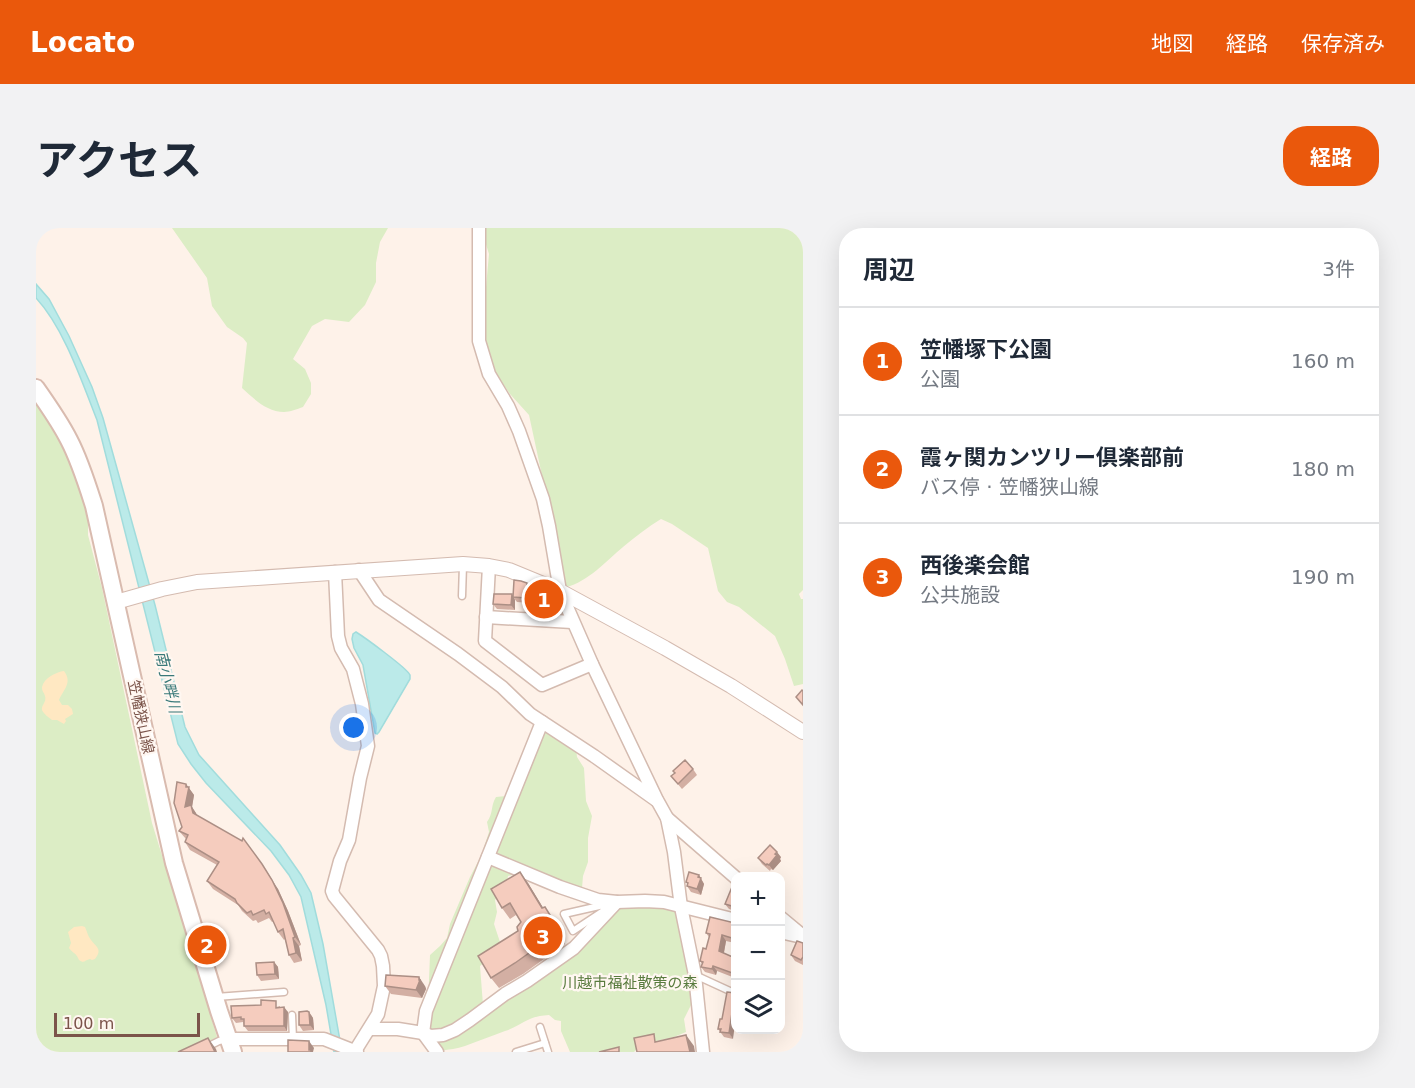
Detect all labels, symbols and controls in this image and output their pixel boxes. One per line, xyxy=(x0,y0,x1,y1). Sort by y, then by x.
text: Locato xyxy=(30,26,135,59)
text: 地図 xyxy=(1151,32,1193,56)
text: 経路 xyxy=(1226,32,1268,56)
text: 保存済み xyxy=(1301,32,1385,56)
button: 経路 xyxy=(1283,126,1379,186)
text: アクセス xyxy=(36,136,202,185)
text: 周辺 xyxy=(863,255,915,285)
text: 3件 xyxy=(1322,257,1355,281)
text: 笠幡塚下公園 xyxy=(920,337,1052,362)
text: 1 xyxy=(876,349,889,373)
text: 160 m xyxy=(1291,349,1355,373)
text: 公園 xyxy=(920,367,960,391)
text: 霞ヶ関カンツリー倶楽部前 xyxy=(920,445,1184,470)
text: 2 xyxy=(876,457,889,481)
text: 180 m xyxy=(1291,457,1355,481)
text: バス停 · 笠幡狭山線 xyxy=(920,475,1099,499)
text: 西後楽会館 xyxy=(920,553,1030,578)
text: 3 xyxy=(876,565,889,589)
text: 190 m xyxy=(1291,565,1355,589)
pin: 1 xyxy=(524,576,564,622)
text: 公共施設 xyxy=(920,583,1000,607)
water label: 南小畔川 xyxy=(151,649,185,717)
street label: 笠幡狭山線 xyxy=(124,678,158,756)
your location xyxy=(339,713,368,742)
map controls xyxy=(731,872,785,1034)
button: + xyxy=(731,872,785,926)
pin: 3 xyxy=(524,914,562,958)
pin: 2 xyxy=(188,922,226,968)
button: − xyxy=(731,926,785,980)
park label: 川越市福祉散策の森 xyxy=(562,974,698,992)
button: layers xyxy=(731,980,785,1034)
scale bar xyxy=(54,1010,200,1038)
text: 100 m xyxy=(63,1014,114,1033)

